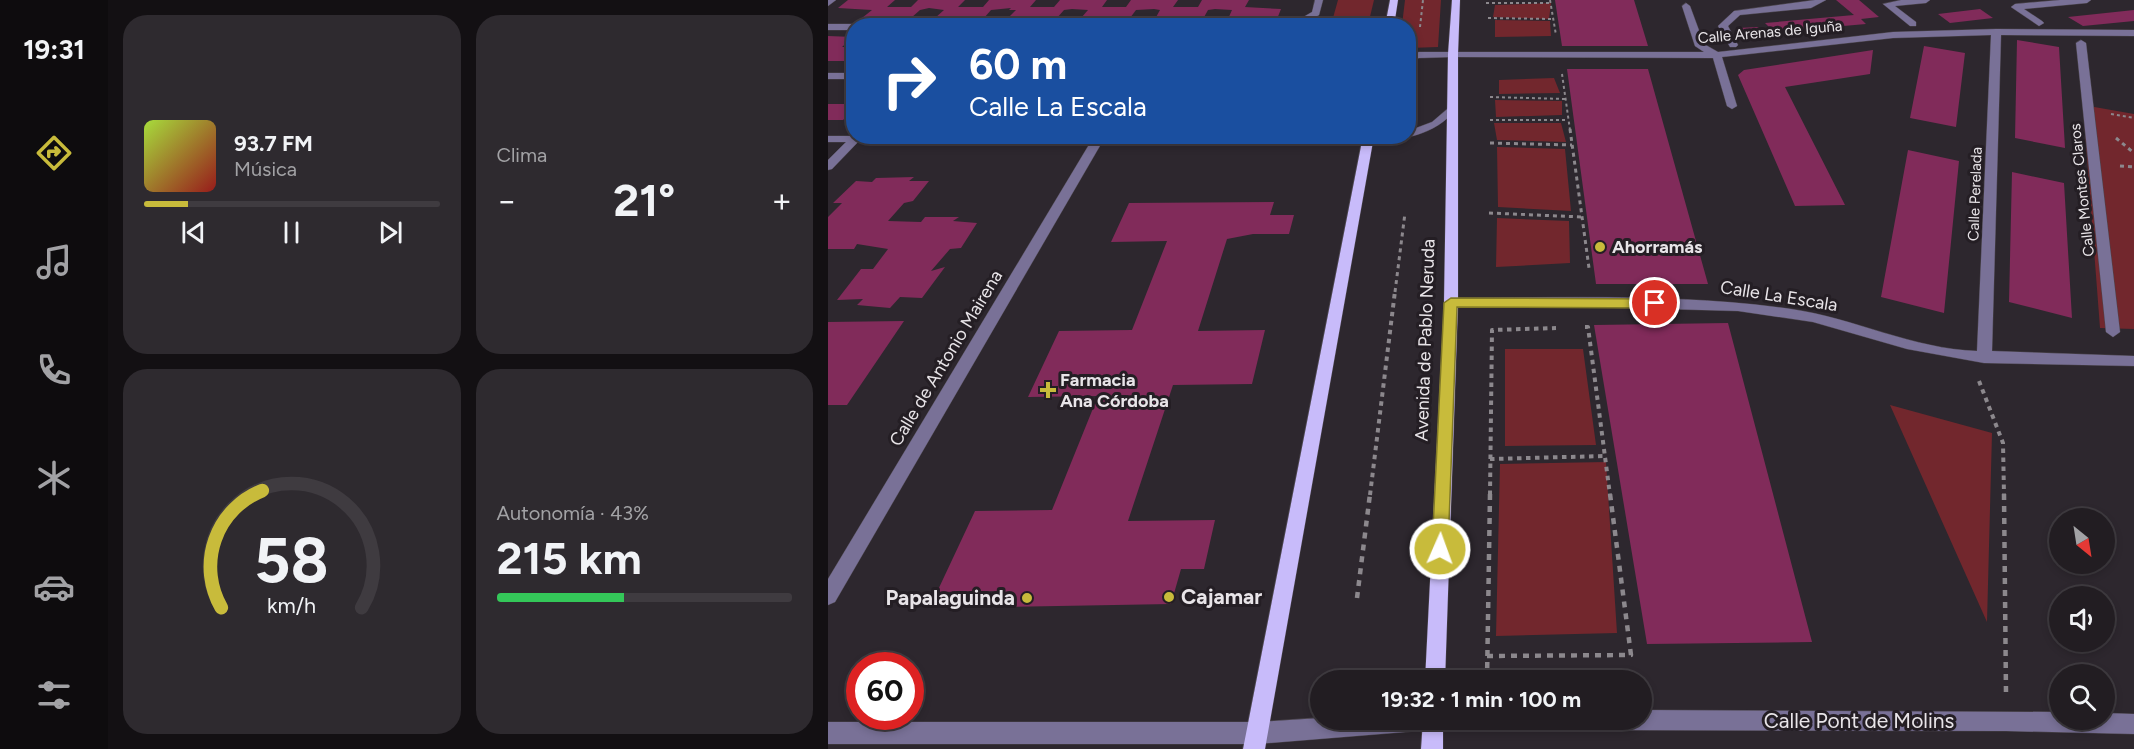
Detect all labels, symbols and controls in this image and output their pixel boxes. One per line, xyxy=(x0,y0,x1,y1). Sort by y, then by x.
street label: Calle Arenas de Iguña xyxy=(1697,17,1843,47)
text: 19:31 xyxy=(23,33,85,66)
text: 60 m xyxy=(969,39,1067,90)
icon: right xyxy=(870,42,948,120)
text: Calle La Escala xyxy=(969,90,1147,123)
street label: Calle Montes Claros xyxy=(2066,123,2098,257)
text: 93.7 FM xyxy=(234,130,313,157)
icon: directions xyxy=(33,132,75,174)
text: Clima xyxy=(497,143,547,167)
street label: Calle Perelada xyxy=(1964,147,1986,241)
text: Música xyxy=(234,157,297,181)
text: 21° xyxy=(613,173,675,227)
text: − xyxy=(497,181,517,220)
text: + xyxy=(771,181,792,220)
icon: previous xyxy=(177,216,210,249)
icon: pause xyxy=(275,216,308,249)
icon: next xyxy=(374,216,407,249)
place label: Ahorramás xyxy=(1612,236,1703,258)
street label: Avenida de Pablo Neruda xyxy=(1410,238,1440,442)
marker: Ahorramás xyxy=(1593,240,1607,254)
icon: music xyxy=(33,241,75,283)
street label: Calle de Antonio Mairena xyxy=(885,266,1007,450)
street label: Calle La Escala xyxy=(1719,276,1839,316)
pin xyxy=(1629,277,1680,328)
icon: arrive xyxy=(1638,286,1671,319)
icon: phone xyxy=(33,349,75,391)
place label: Farmacia Ana Córdoba xyxy=(1060,369,1169,412)
marker: Farmacia Ana Córdoba xyxy=(1041,383,1055,397)
icon: climate xyxy=(33,457,75,499)
text: Autonomía · 43% xyxy=(497,501,649,525)
north arrow xyxy=(2049,508,2115,574)
map controls xyxy=(2049,508,2115,730)
position arrow xyxy=(1408,517,1472,581)
text: 58 xyxy=(255,523,329,598)
text: 215 km xyxy=(497,531,642,585)
icon: car xyxy=(33,566,75,608)
place label: Cajamar xyxy=(1181,584,1262,609)
place label: Papalaguinda xyxy=(886,585,1015,610)
button: sound xyxy=(2049,586,2115,652)
marker: Cajamar xyxy=(1162,590,1176,604)
marker: Papalaguinda xyxy=(1020,591,1034,605)
text: km/h xyxy=(267,594,316,619)
speed limit sign: 60 xyxy=(846,652,924,730)
button: search xyxy=(2049,664,2115,730)
icon: filters xyxy=(33,674,75,716)
text: 19:32 · 1 min · 100 m xyxy=(1381,686,1581,713)
street label: Calle Pont de Molins xyxy=(1764,708,1954,733)

